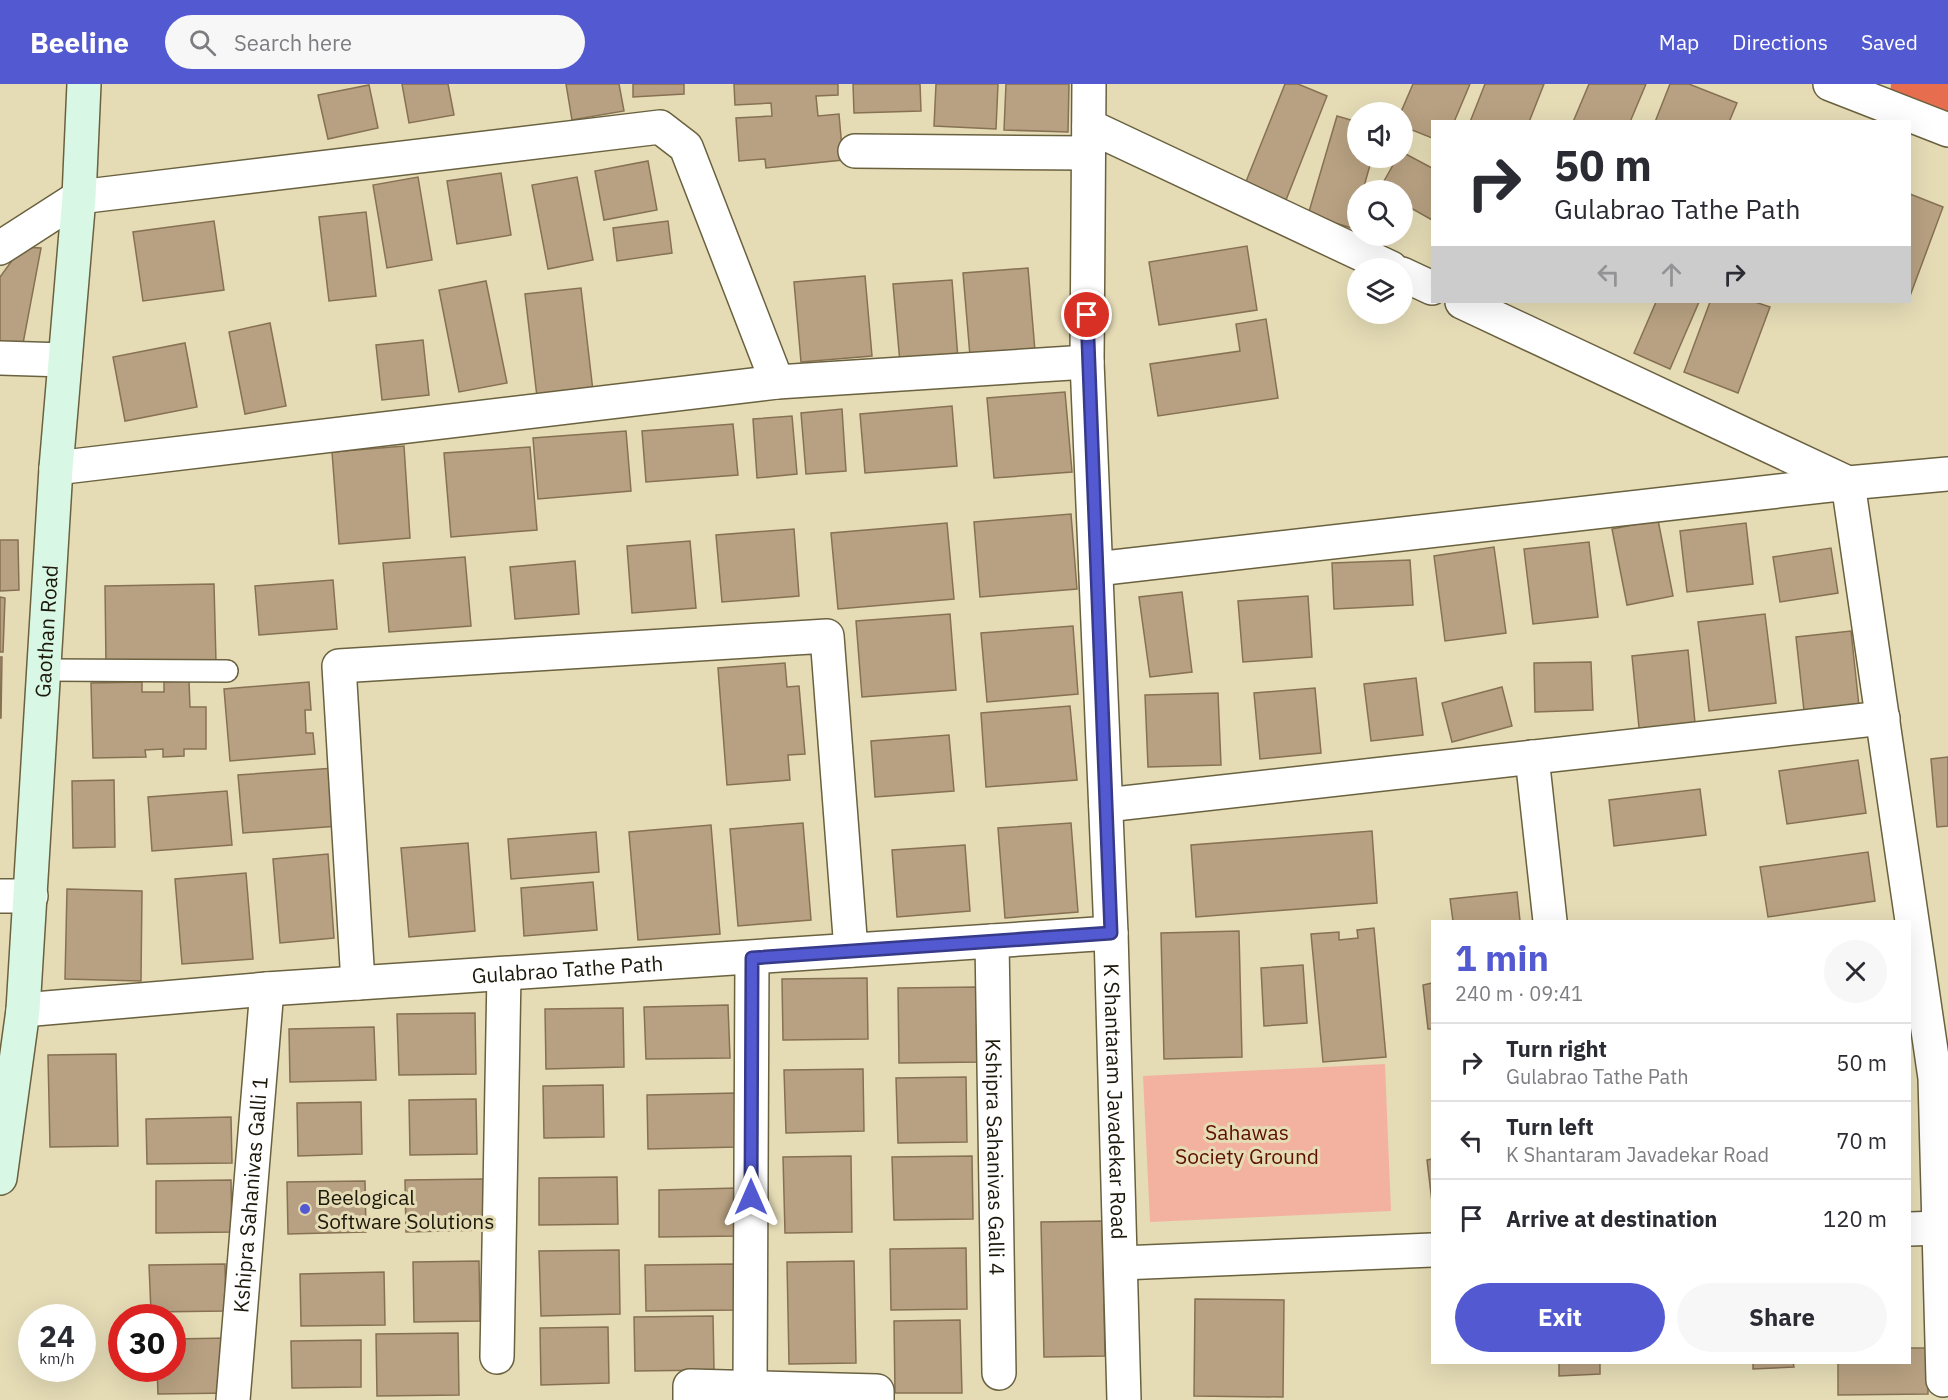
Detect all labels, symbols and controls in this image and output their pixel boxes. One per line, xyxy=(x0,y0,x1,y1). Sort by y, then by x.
search box xyxy=(165,15,585,69)
text: Beeline xyxy=(30,24,129,61)
icon: search xyxy=(186,26,219,59)
text: Search here xyxy=(234,28,352,57)
text: Map xyxy=(1659,28,1699,56)
text: Directions xyxy=(1732,28,1828,56)
text: Saved xyxy=(1861,28,1918,56)
map controls xyxy=(1347,102,1413,324)
button: sound xyxy=(1347,102,1413,168)
text: 50 m xyxy=(1554,138,1652,193)
icon: right xyxy=(1455,144,1533,222)
button: search xyxy=(1347,180,1413,246)
text: Gulabrao Tathe Path xyxy=(1554,191,1801,226)
button: layers xyxy=(1347,258,1413,324)
icon: left xyxy=(1592,258,1625,291)
icon: ahead xyxy=(1655,258,1688,291)
icon: right xyxy=(1718,258,1751,291)
pin xyxy=(1061,289,1112,340)
icon: arrive xyxy=(1070,298,1103,331)
street label: Gaothan Road xyxy=(28,564,64,699)
text: 1 min xyxy=(1455,934,1549,981)
button: close xyxy=(1824,940,1887,1003)
street label: Gulabrao Tathe Path xyxy=(471,949,664,989)
street label: K Shantaram Javadekar Road xyxy=(1098,963,1134,1240)
text: 240 m · 09:41 xyxy=(1455,980,1583,1007)
text: Turn right xyxy=(1506,1034,1607,1063)
street label: Kshipra Sahanivas Galli 4 xyxy=(980,1038,1011,1276)
icon: right xyxy=(1455,1046,1488,1079)
text: 50 m xyxy=(1836,1048,1887,1077)
text: Gulabrao Tathe Path xyxy=(1506,1063,1689,1090)
street label: Kshipra Sahanivas Galli 1 xyxy=(226,1075,274,1314)
text: Turn left xyxy=(1506,1112,1594,1141)
park label: Sahawas Society Ground xyxy=(1175,1118,1319,1170)
icon: left xyxy=(1455,1124,1488,1157)
text: 70 m xyxy=(1836,1126,1887,1155)
text: K Shantaram Javadekar Road xyxy=(1506,1141,1769,1168)
position arrow xyxy=(719,1165,783,1229)
place label: Beelogical Software Solutions xyxy=(317,1183,494,1235)
marker: Beelogical Software Solutions xyxy=(298,1202,312,1216)
icon: arrive xyxy=(1455,1202,1488,1235)
text: Arrive at destination xyxy=(1506,1204,1717,1233)
text: 120 m xyxy=(1823,1204,1887,1233)
button: Exit xyxy=(1455,1283,1665,1352)
button: Share xyxy=(1677,1283,1887,1352)
speed limit sign: 30 xyxy=(108,1304,186,1382)
text: 24 xyxy=(39,1316,75,1355)
text: km/h xyxy=(39,1349,75,1368)

